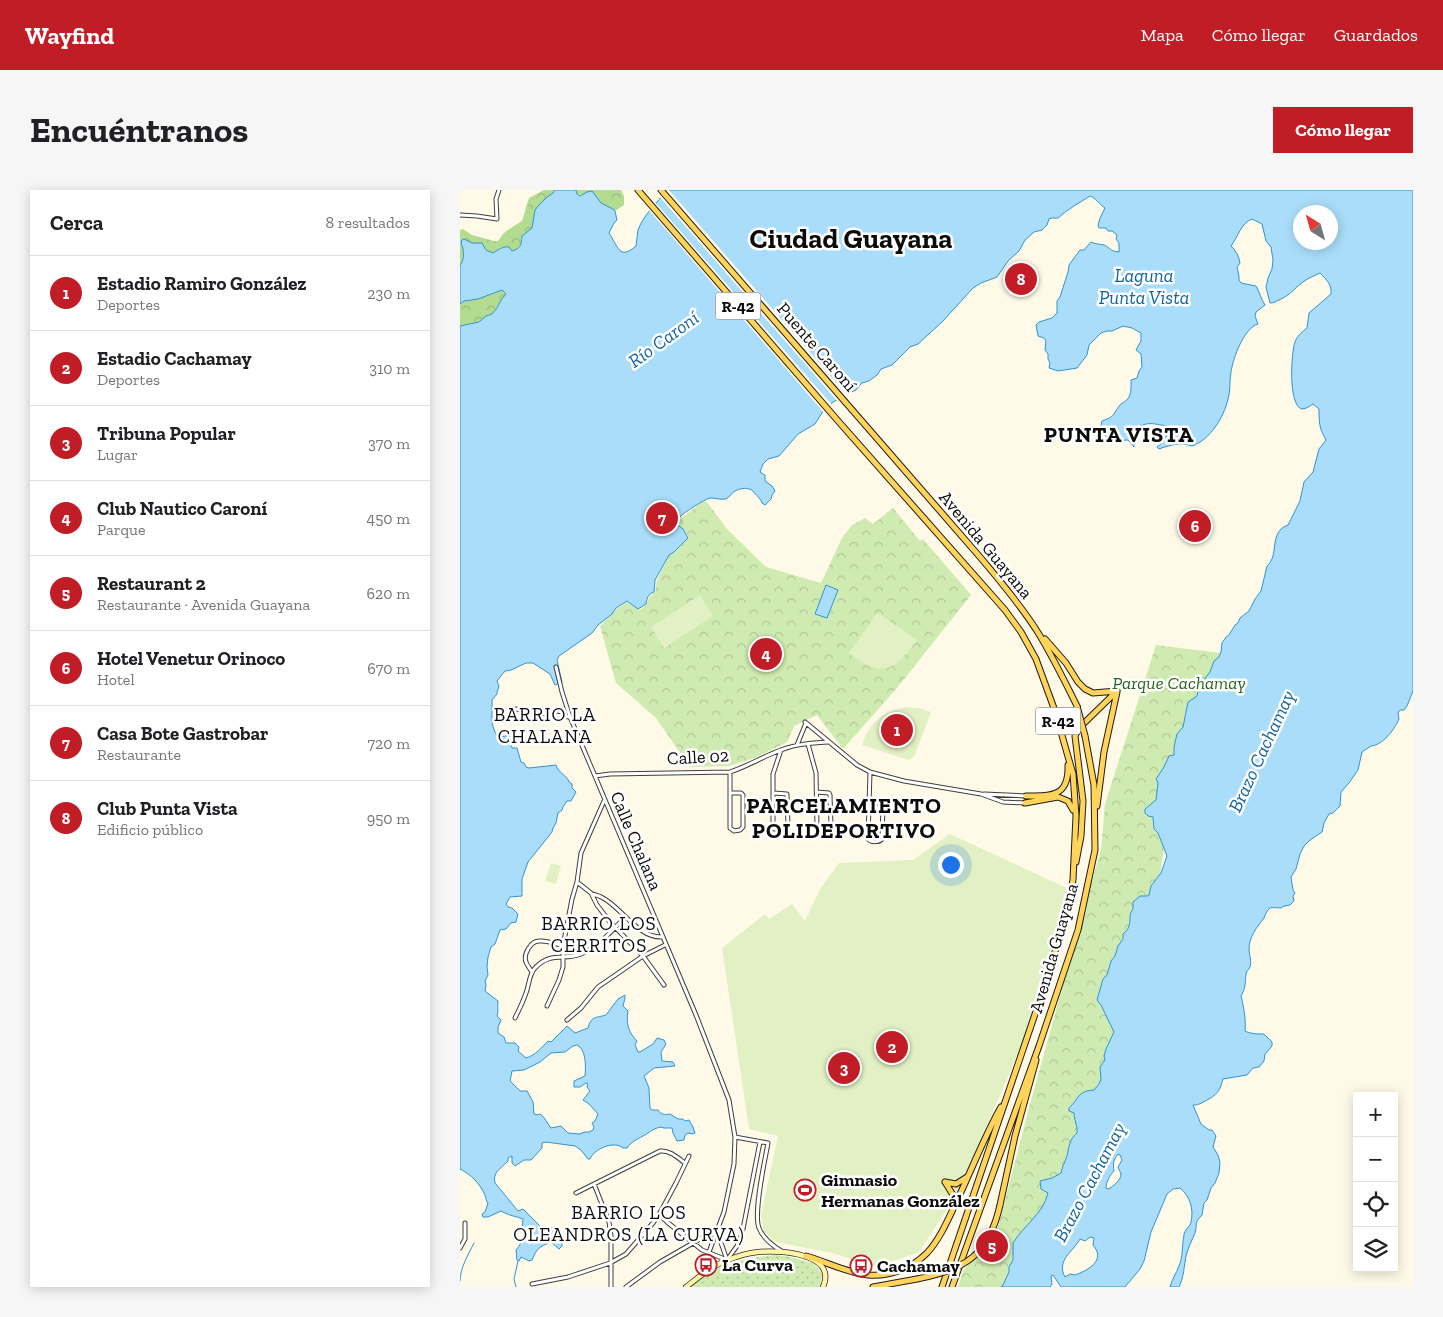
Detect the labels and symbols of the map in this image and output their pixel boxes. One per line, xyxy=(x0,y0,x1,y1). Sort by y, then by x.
north arrow xyxy=(1293,205,1338,250)
district label: Ciudad Guayana xyxy=(749,222,953,255)
pin: 8 xyxy=(1005,260,1037,298)
water label: Laguna Punta Vista xyxy=(1099,264,1189,309)
road number: R-42 xyxy=(716,292,760,320)
street label: Puente Caroní xyxy=(772,298,862,396)
water label: Río Caroní xyxy=(624,305,704,373)
district label: PUNTA VISTA xyxy=(1044,421,1194,448)
street label: Avenida Guayana xyxy=(935,487,1038,604)
pin: 7 xyxy=(646,499,678,537)
pin: 6 xyxy=(1179,507,1211,545)
pin: 4 xyxy=(750,635,782,673)
park label: Parque Cachamay xyxy=(1112,672,1246,694)
water label: Brazo Cachamay xyxy=(1223,687,1300,816)
district label: BARRIO LA CHALANA xyxy=(494,703,596,748)
road number: R-42 xyxy=(1036,708,1080,734)
pin: 1 xyxy=(881,711,913,749)
street label: Calle 02 xyxy=(666,744,730,770)
street label: Calle Chalana xyxy=(605,788,667,894)
district label: PARCELAMIENTO POLIDEPORTIVO xyxy=(746,792,942,844)
your location xyxy=(938,852,964,878)
street label: Avenida Guayana xyxy=(1025,880,1083,1015)
district label: BARRIO LOS CERRITOS xyxy=(541,912,657,957)
pin: 2 xyxy=(876,1028,908,1066)
pin: 3 xyxy=(828,1049,860,1087)
water label: Brazo Cachamay xyxy=(1048,1119,1131,1246)
place label: Gimnasio Hermanas González xyxy=(821,1169,980,1212)
sports icon: Gimnasio Hermanas González xyxy=(793,1178,817,1202)
district label: BARRIO LOS OLEANDROS (LA CURVA) xyxy=(513,1201,745,1246)
pin: 5 xyxy=(976,1227,1008,1265)
bus stop icon: La Curva xyxy=(694,1253,718,1277)
place label: La Curva xyxy=(722,1254,793,1276)
bus stop icon: Cachamay xyxy=(849,1254,873,1278)
place label: Cachamay xyxy=(877,1255,960,1277)

